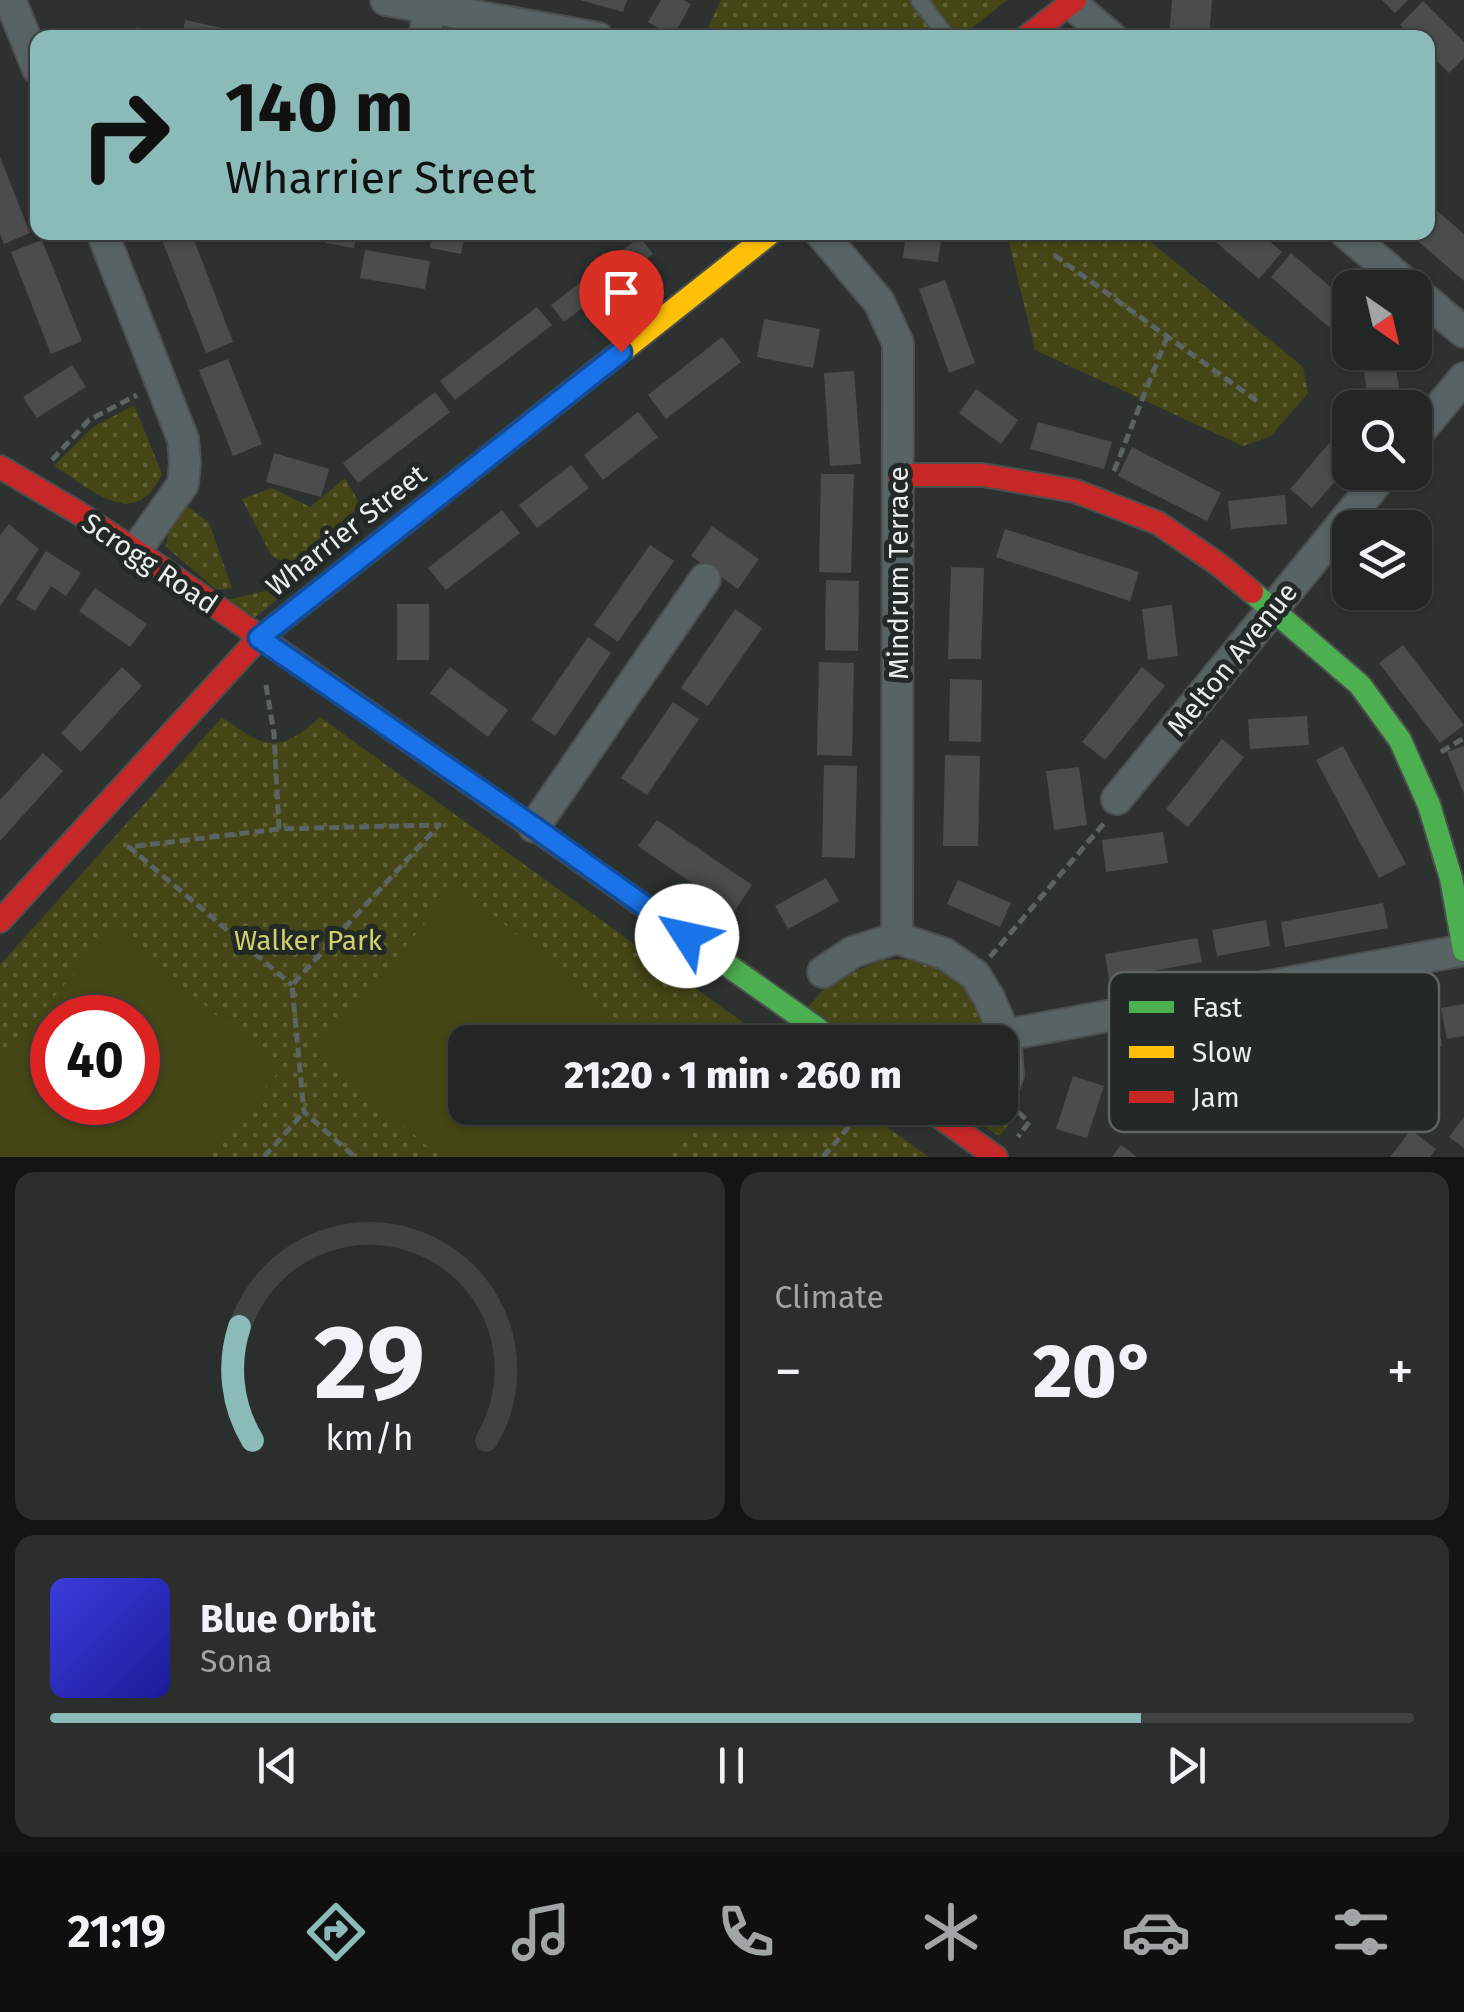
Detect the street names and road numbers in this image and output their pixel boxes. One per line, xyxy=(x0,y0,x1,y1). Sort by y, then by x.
street label: Wharrier Street xyxy=(260,457,434,603)
street label: Mindrum Terrace xyxy=(882,466,915,680)
street label: Scrogg Road xyxy=(76,506,224,621)
street label: Melton Avenue xyxy=(1160,576,1304,743)

